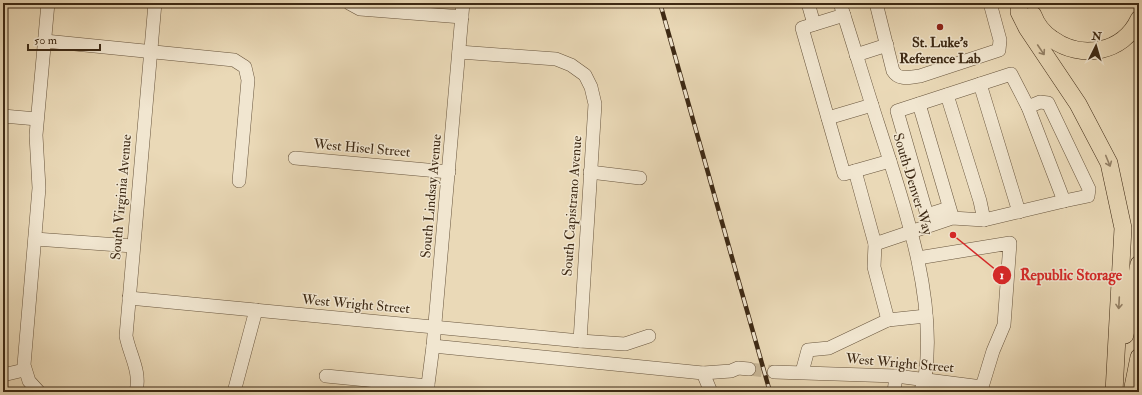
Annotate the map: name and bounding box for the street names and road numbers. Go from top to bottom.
street label: South Denver Way [888,131,937,238]
street label: South Virginia Avenue [107,133,135,261]
street label: South Lindsay Avenue [417,133,446,259]
street label: West Hisel Street [312,135,412,161]
street label: South Capistrano Avenue [559,135,586,277]
street label: West Wright Street [300,291,411,317]
street label: West Wright Street [844,350,955,376]

